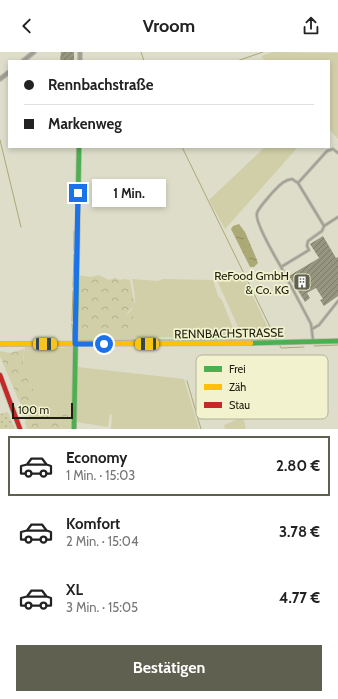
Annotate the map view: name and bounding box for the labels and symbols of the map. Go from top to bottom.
callout: 1 Min. [92,179,166,207]
route end [69,184,87,202]
place label: ReFood GmbH & Co. KG [214,268,289,297]
building icon: ReFood GmbH & Co. KG [292,272,312,292]
street label: RENNBACHSTRASSE [174,325,284,341]
route start [95,335,113,353]
car [33,338,57,350]
car [135,338,159,350]
legend [196,355,328,419]
text: Frei [229,362,246,376]
text: Zäh [229,380,246,394]
text: Stau [229,398,250,412]
scale bar [12,401,73,420]

